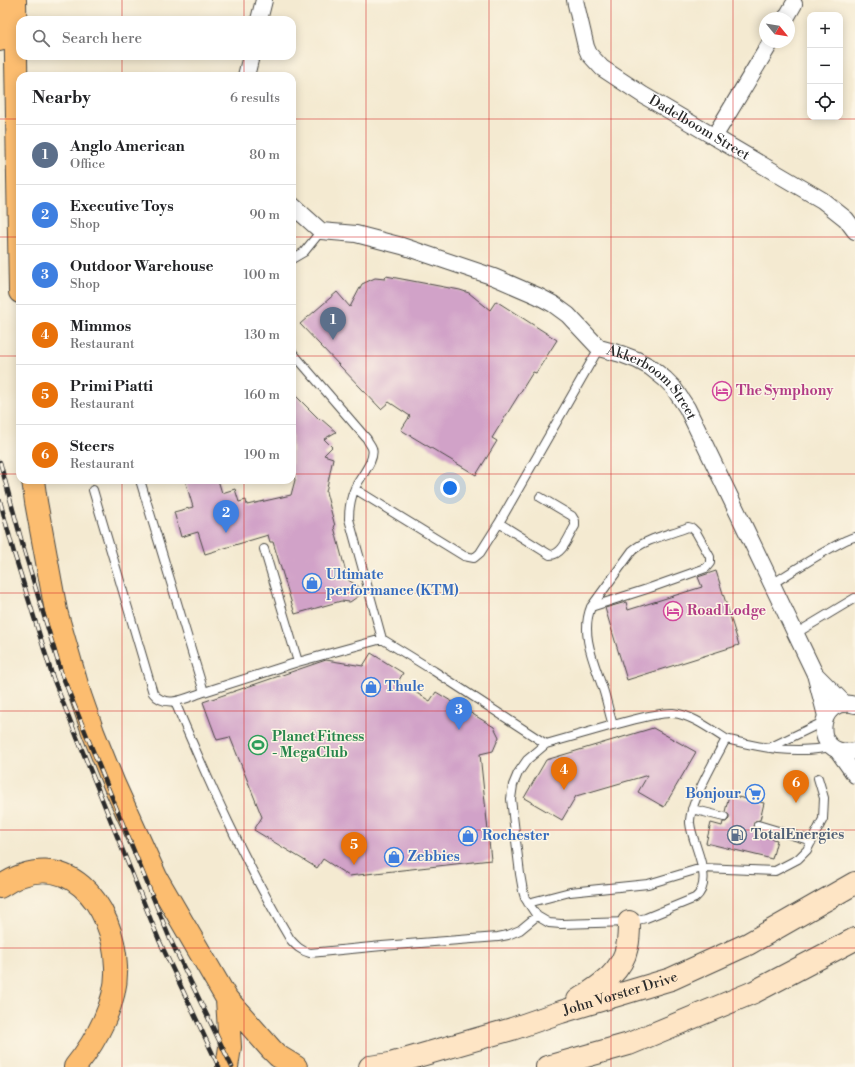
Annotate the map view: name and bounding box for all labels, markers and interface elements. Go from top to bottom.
north arrow [759,12,795,48]
map controls [807,12,843,120]
button: + [807,12,843,48]
search box [16,16,296,60]
icon: search [30,27,52,49]
text: Search here [62,29,142,48]
button: − [807,48,843,84]
button: locate [807,84,843,120]
text: Nearby [32,87,91,109]
text: 6 results [230,90,280,106]
street label: Dadelboom Street [645,91,753,165]
text: Anglo American [70,137,185,156]
text: 1 [42,147,48,163]
text: 80 m [249,147,280,163]
text: Office [70,156,105,172]
text: Executive Toys [70,197,174,216]
text: 2 [41,207,49,223]
text: 90 m [249,207,280,223]
text: Shop [70,216,100,232]
text: Outdoor Warehouse [70,257,214,276]
text: 3 [41,267,49,283]
text: 100 m [244,267,280,283]
text: Shop [70,276,100,292]
pin: 1 [320,307,346,340]
text: Mimmos [70,317,131,336]
text: 4 [41,327,49,343]
text: 130 m [245,327,280,343]
text: Restaurant [70,336,135,352]
street label: Akkerboom Street [604,341,700,423]
text: Primi Piatti [70,377,153,396]
hotel icon: The Symphony [711,380,733,402]
place label: The Symphony [736,382,834,400]
text: 5 [41,387,49,403]
text: 160 m [244,387,280,403]
text: Restaurant [70,396,135,412]
text: Steers [70,437,114,456]
text: 6 [41,447,49,463]
text: 190 m [244,447,280,463]
text: Restaurant [70,456,135,472]
your location [440,478,460,498]
pin: 2 [213,500,239,533]
place label: Ultimate performance (KTM) [326,566,459,600]
shop icon: Ultimate performance (KTM) [301,572,323,594]
hotel icon: Road Lodge [662,600,684,622]
place label: Road Lodge [687,602,767,620]
shop icon: Thule [360,676,382,698]
place label: Thule [385,678,425,696]
pin: 3 [446,697,472,730]
place label: Planet Fitness - MegaClub [272,728,364,762]
sports icon: Planet Fitness - MegaClub [247,734,269,756]
pin: 4 [551,757,577,790]
pin: 6 [783,770,809,803]
supermarket icon: Bonjour [744,783,766,805]
place label: Bonjour [685,785,741,803]
fuel station icon: TotalEnergies [726,824,748,846]
shop icon: Rochester [457,825,479,847]
place label: TotalEnergies [751,826,844,844]
place label: Rochester [482,827,550,845]
pin: 5 [341,832,367,865]
shop icon: Zebbies [383,846,405,868]
place label: Zebbies [408,848,460,866]
street label: John Vorster Drive [560,968,681,1020]

